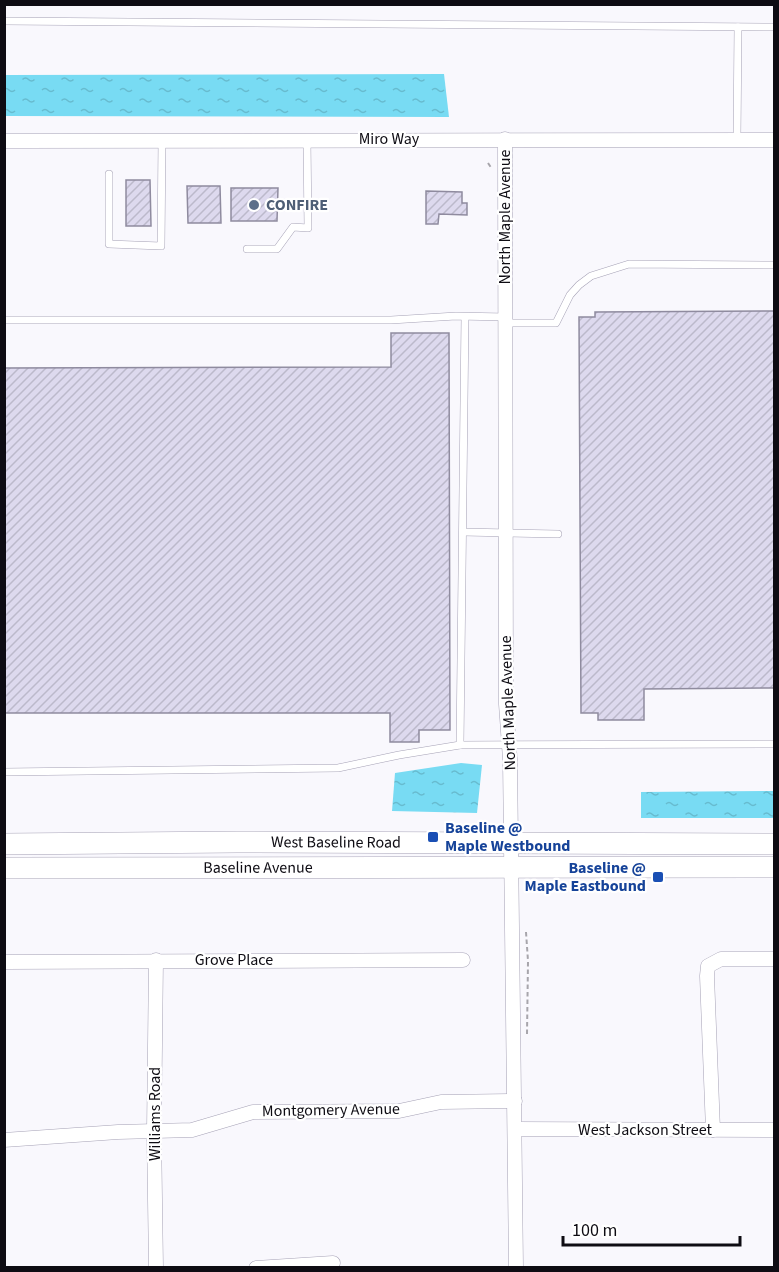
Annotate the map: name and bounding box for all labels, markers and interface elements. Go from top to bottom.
street label: Miro Way [359,128,420,150]
street label: North Maple Avenue [494,149,516,285]
place label: CONFIRE [266,194,328,216]
marker: CONFIRE [247,198,261,212]
street label: North Maple Avenue [495,635,521,771]
place label: Baseline @ Maple Westbound [445,817,571,857]
marker: Baseline @ Maple Westbound [426,830,440,844]
street label: West Baseline Road [271,831,401,854]
street label: Baseline Avenue [203,857,313,879]
place label: Baseline @ Maple Eastbound [525,857,646,897]
marker: Baseline @ Maple Eastbound [651,870,665,884]
street label: Grove Place [195,949,273,971]
street label: Williams Road [144,1067,166,1161]
street label: Montgomery Avenue [262,1098,400,1122]
street label: West Jackson Street [578,1119,713,1141]
scale bar [563,1209,740,1247]
text: 100 m [572,1218,617,1243]

